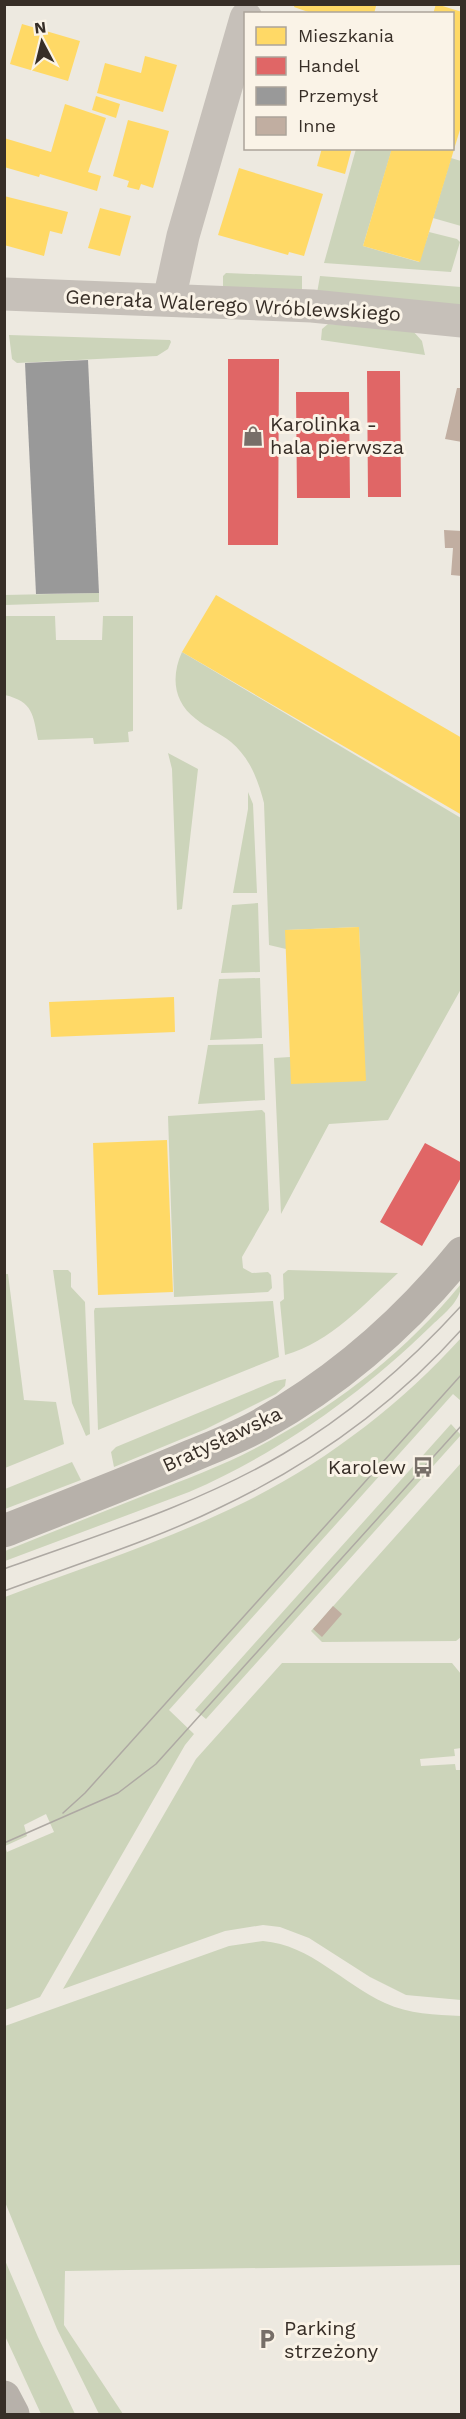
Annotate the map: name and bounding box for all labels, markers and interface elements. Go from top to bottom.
north arrow [12,12,72,72]
legend [244,12,454,150]
text: N [33,17,47,38]
text: Mieszkania [298,25,394,46]
text: Handel [298,55,360,76]
text: Przemysł [298,85,379,106]
text: Inne [298,115,336,136]
street label: Generała Walerego Wróblewskiego [65,284,401,326]
place label: Karolinka - hala pierwsza [270,412,404,459]
shop icon: Karolinka - hala pierwsza [241,424,265,448]
street label: Bratysławska [159,1401,285,1477]
place label: Karolew [328,1455,406,1479]
bus stop icon: Karolew [411,1455,435,1479]
place label: Parking strzeżony [284,2316,379,2363]
parking icon: Parking strzeżony [255,2327,279,2351]

